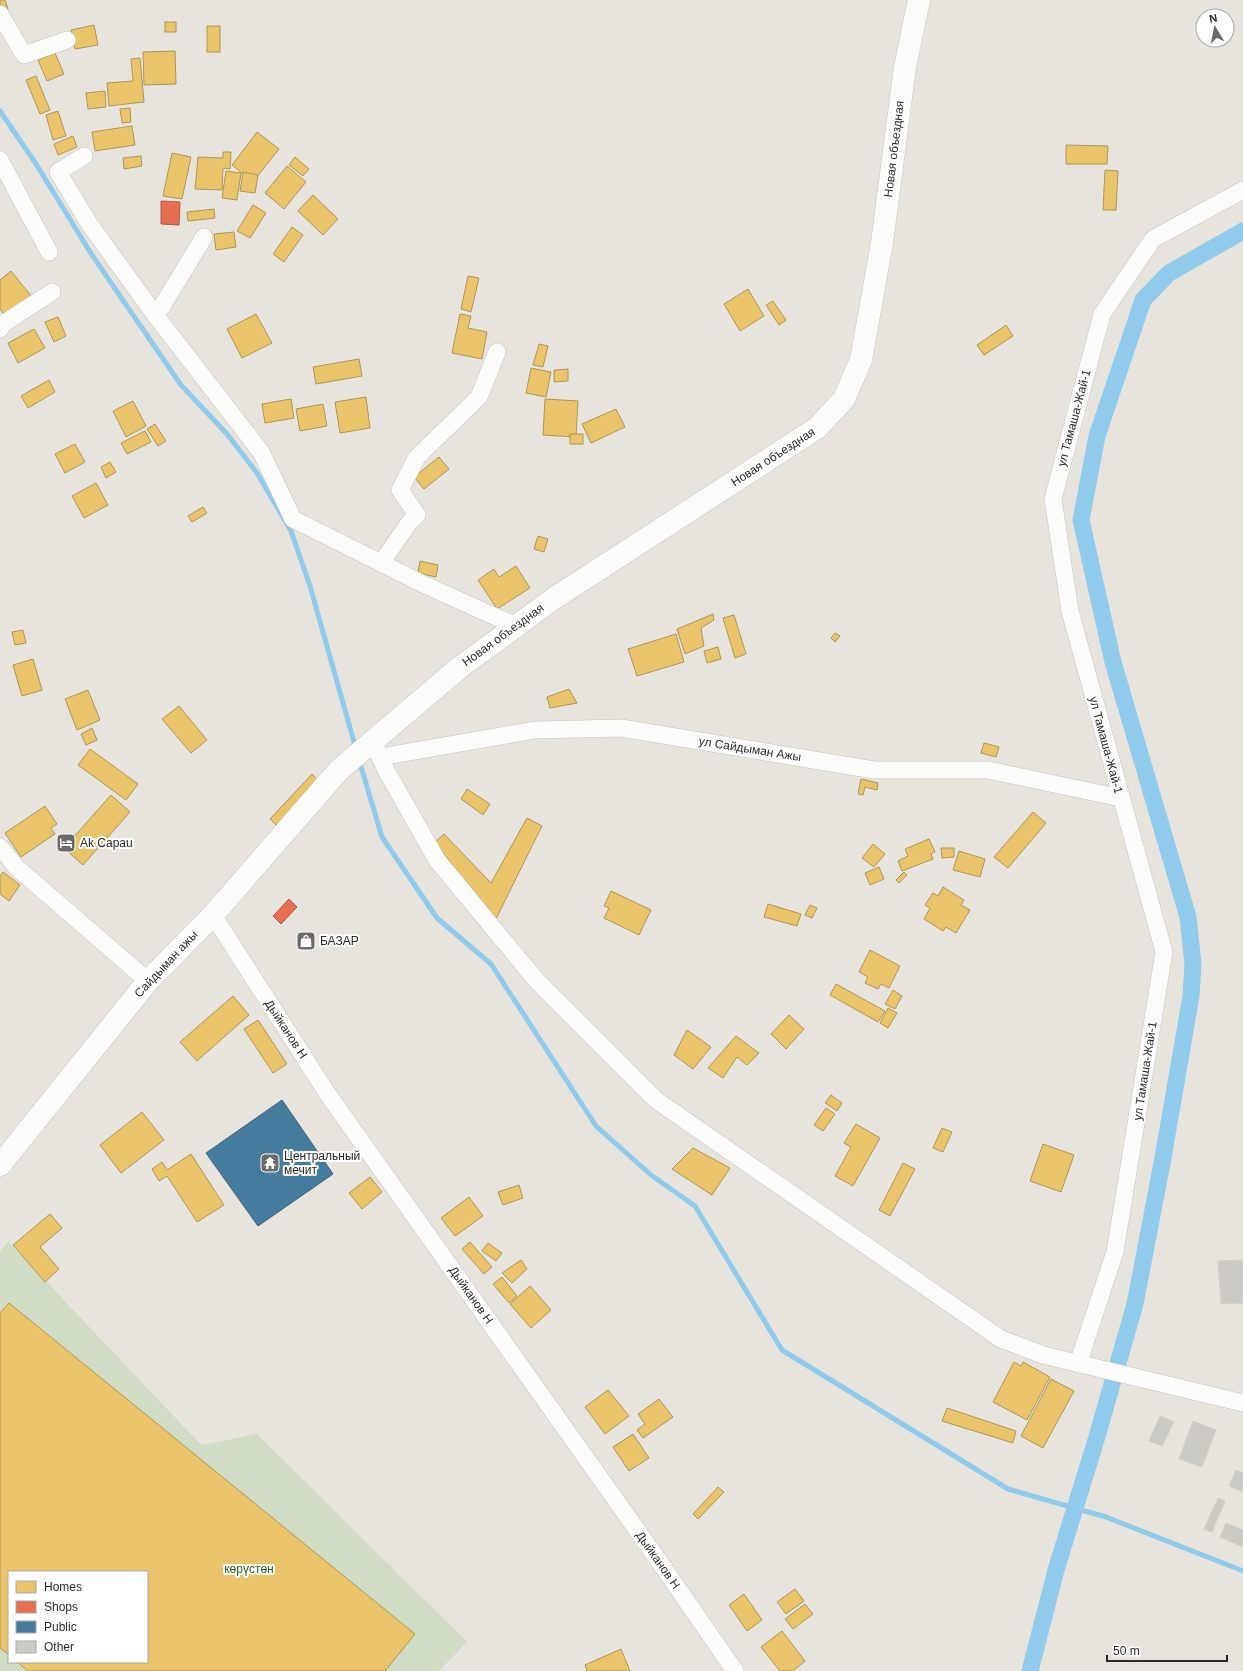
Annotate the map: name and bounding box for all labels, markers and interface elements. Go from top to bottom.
north arrow [1195,8,1235,48]
text: N [1208,12,1218,25]
street label: Новая объездная [881,100,907,198]
street label: ул Тамаша-Жай-1 [1054,368,1094,468]
street label: Новая объездная [728,425,818,489]
street label: Новая объездная [460,601,546,669]
street label: ул Тамаша-Жай-1 [1086,695,1126,795]
street label: ул Сайдыман Ажы [698,734,802,764]
hotel icon: Ak Capau [55,832,77,854]
place label: Ak Capau [80,836,133,850]
street label: Сайдыман ажы [132,928,200,1000]
shop icon: БАЗАР [295,930,317,952]
place label: БАЗАР [320,934,359,948]
street label: Дыйканов Н [262,997,310,1061]
street label: ул Тамаша-Жай-1 [1130,1020,1160,1121]
place label: Центральный мечит [284,1149,360,1177]
temple icon: Центральный мечит [259,1152,281,1174]
street label: Дыйканов Н [446,1263,496,1327]
street label: Дыйканов Н [633,1528,683,1592]
park label: көрүстөн [224,1562,274,1576]
legend [8,1571,148,1663]
text: Homes [44,1580,82,1594]
text: Shops [44,1600,78,1614]
text: Public [44,1620,77,1634]
scale bar [1107,1637,1227,1663]
text: Other [44,1640,74,1654]
text: 50 m [1113,1644,1140,1658]

